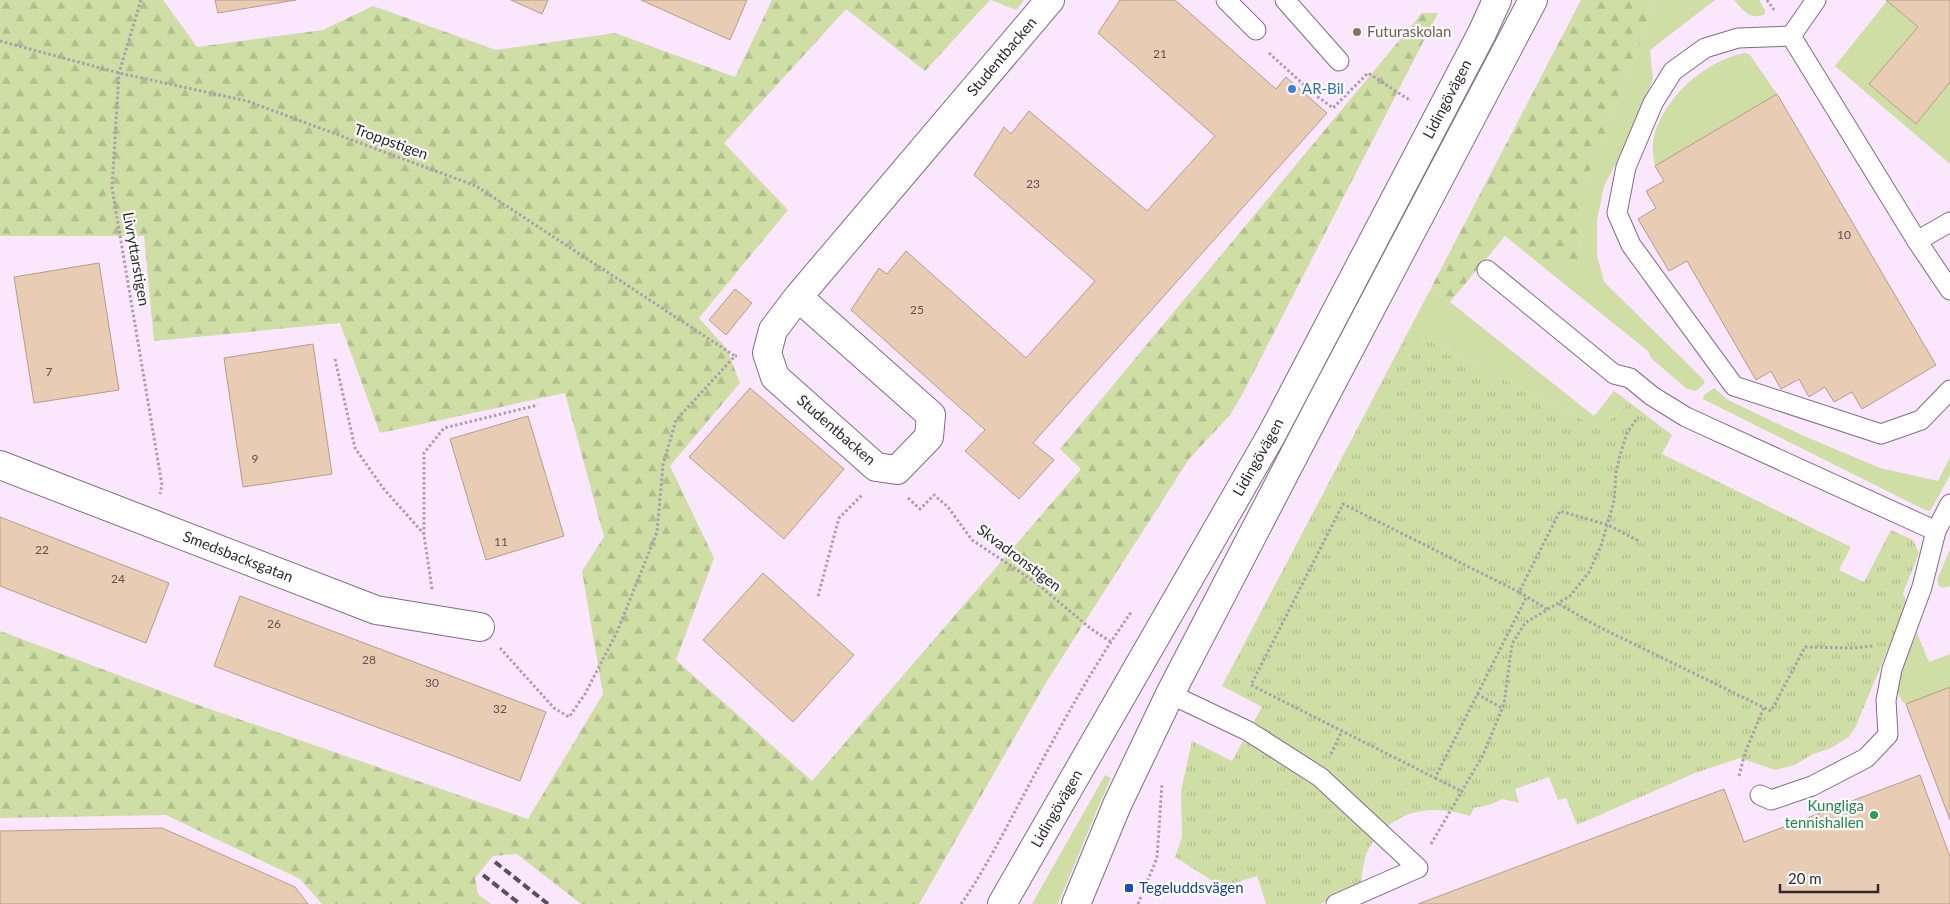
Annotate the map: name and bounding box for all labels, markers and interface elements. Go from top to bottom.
street label: Studentbacken [963,13,1040,99]
place label: Futuraskolan [1367,22,1451,40]
marker: Futuraskolan [1351,26,1363,38]
house number: 21 [1153,46,1167,61]
street label: Lidingövägen [1418,56,1475,141]
place label: AR-Bil [1302,79,1344,97]
marker: AR-Bil [1286,83,1298,95]
street label: Troppstigen [352,119,431,163]
house number: 23 [1026,176,1040,191]
street label: Livryttarstigen [120,210,154,307]
house number: 10 [1837,227,1851,242]
house number: 25 [910,302,924,317]
house number: 7 [46,364,53,379]
street label: Studentbacken [794,390,880,468]
street label: Lidingövägen [1228,415,1287,499]
house number: 9 [252,451,259,466]
street label: Skvadronstigen [974,520,1065,595]
street label: Smedsbacksgatan [181,526,296,585]
house number: 11 [494,534,508,549]
house number: 22 [35,542,49,557]
house number: 24 [111,571,125,586]
house number: 26 [267,616,281,631]
house number: 28 [362,652,376,667]
house number: 30 [425,675,439,690]
house number: 32 [493,701,507,716]
street label: Lidingövägen [1027,766,1085,850]
place label: Kungliga tennishallen [1785,796,1864,831]
marker: Kungliga tennishallen [1868,809,1880,821]
scale bar [1780,862,1878,894]
text: 20 m [1788,869,1822,887]
place label: Tegeluddsvägen [1139,878,1244,896]
marker: Tegeluddsvägen [1123,882,1135,894]

